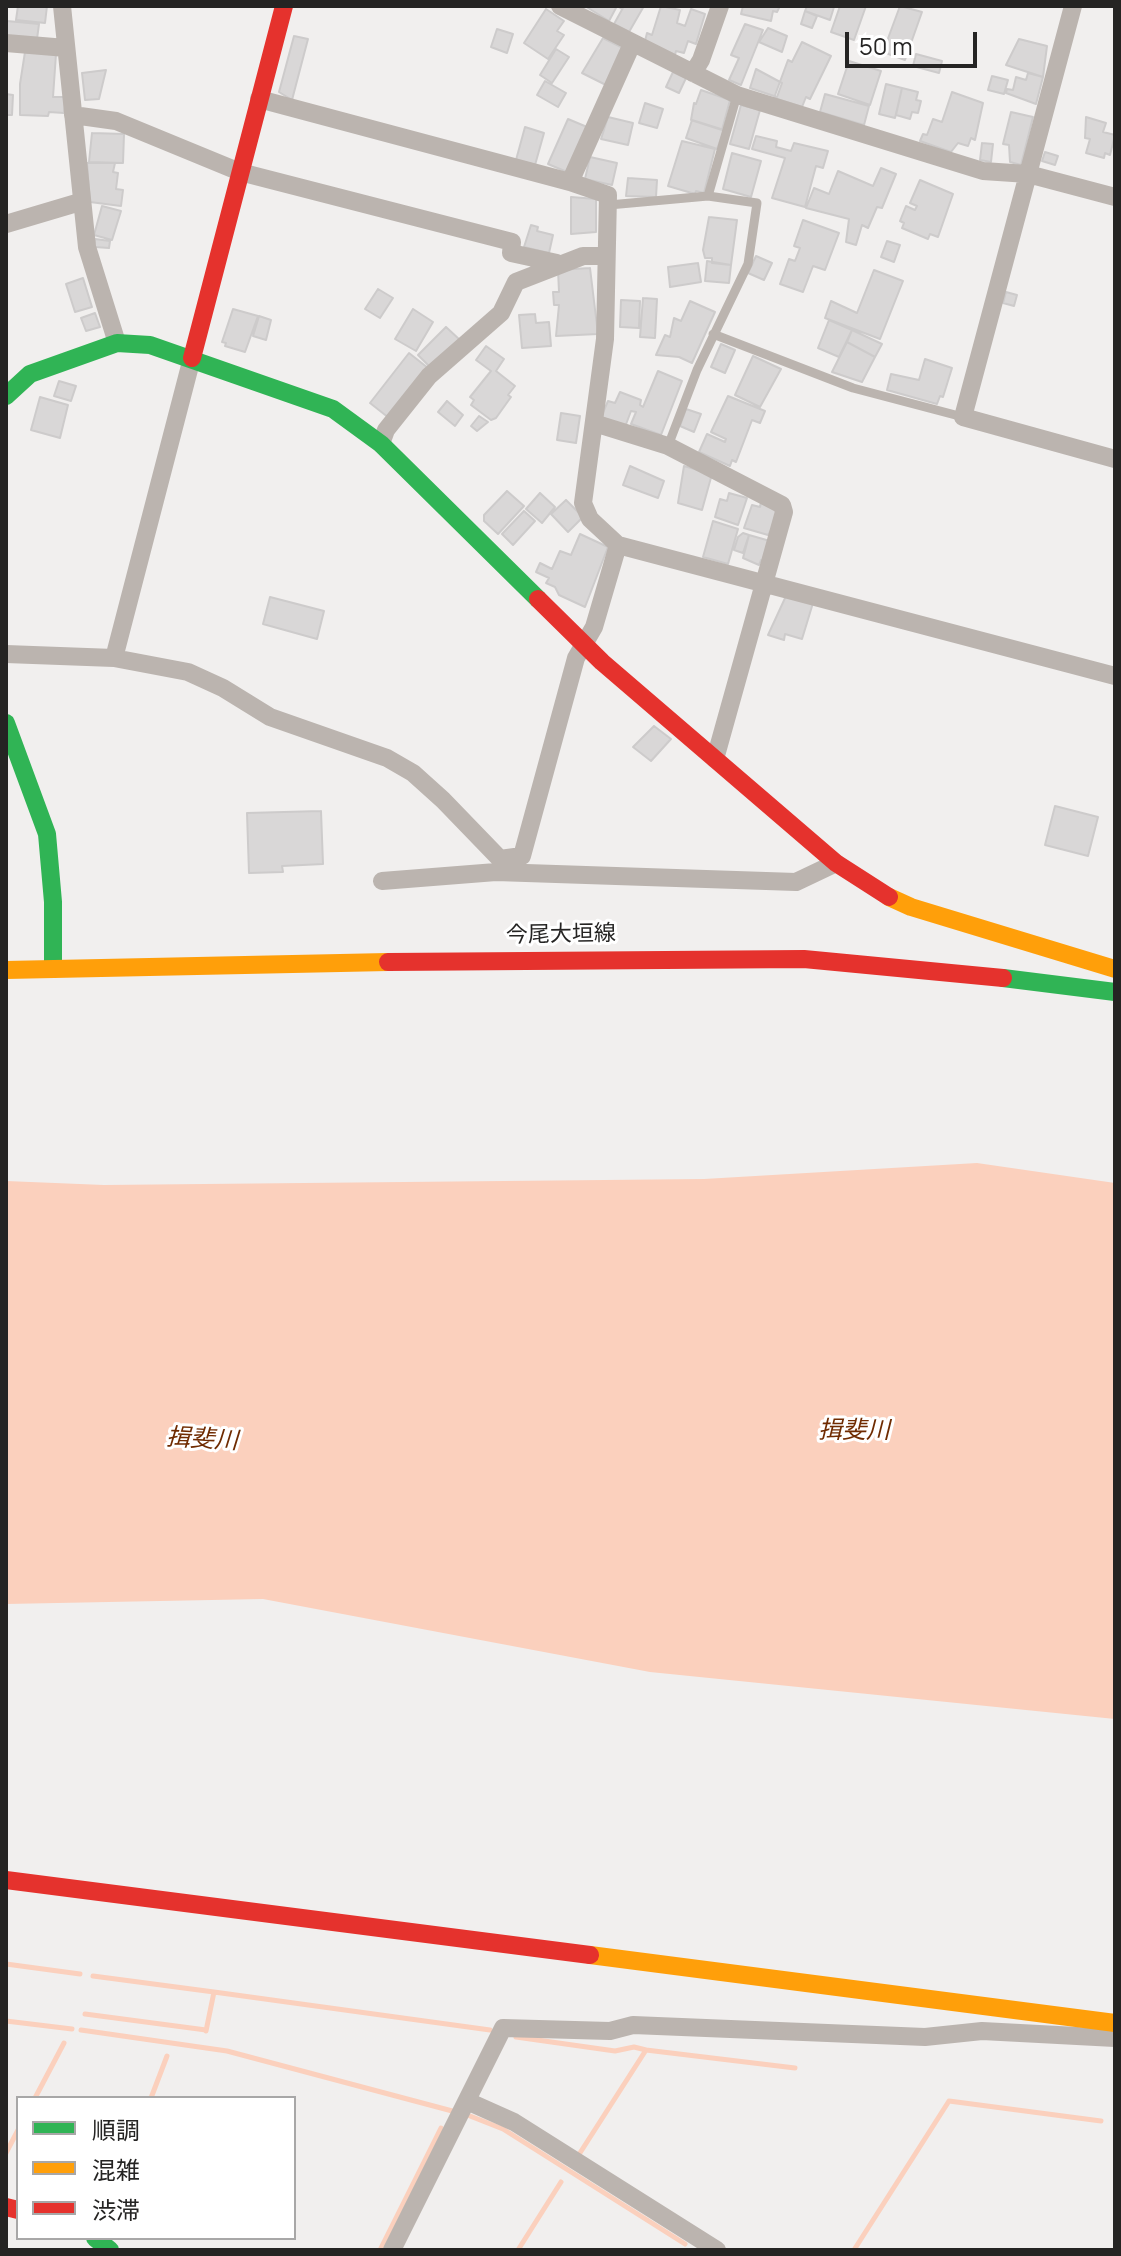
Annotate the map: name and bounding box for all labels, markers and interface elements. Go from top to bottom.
scale bar [849,16,981,66]
text: 50 m [859,29,913,62]
street label: 今尾大垣線 [506,921,616,949]
water label: 揖斐川 [818,1417,890,1445]
water label: 揖斐川 [165,1424,239,1456]
legend [16,2096,296,2240]
text: 順調 [92,2113,140,2146]
text: 混雑 [92,2153,140,2186]
text: 渋滞 [92,2193,140,2226]

